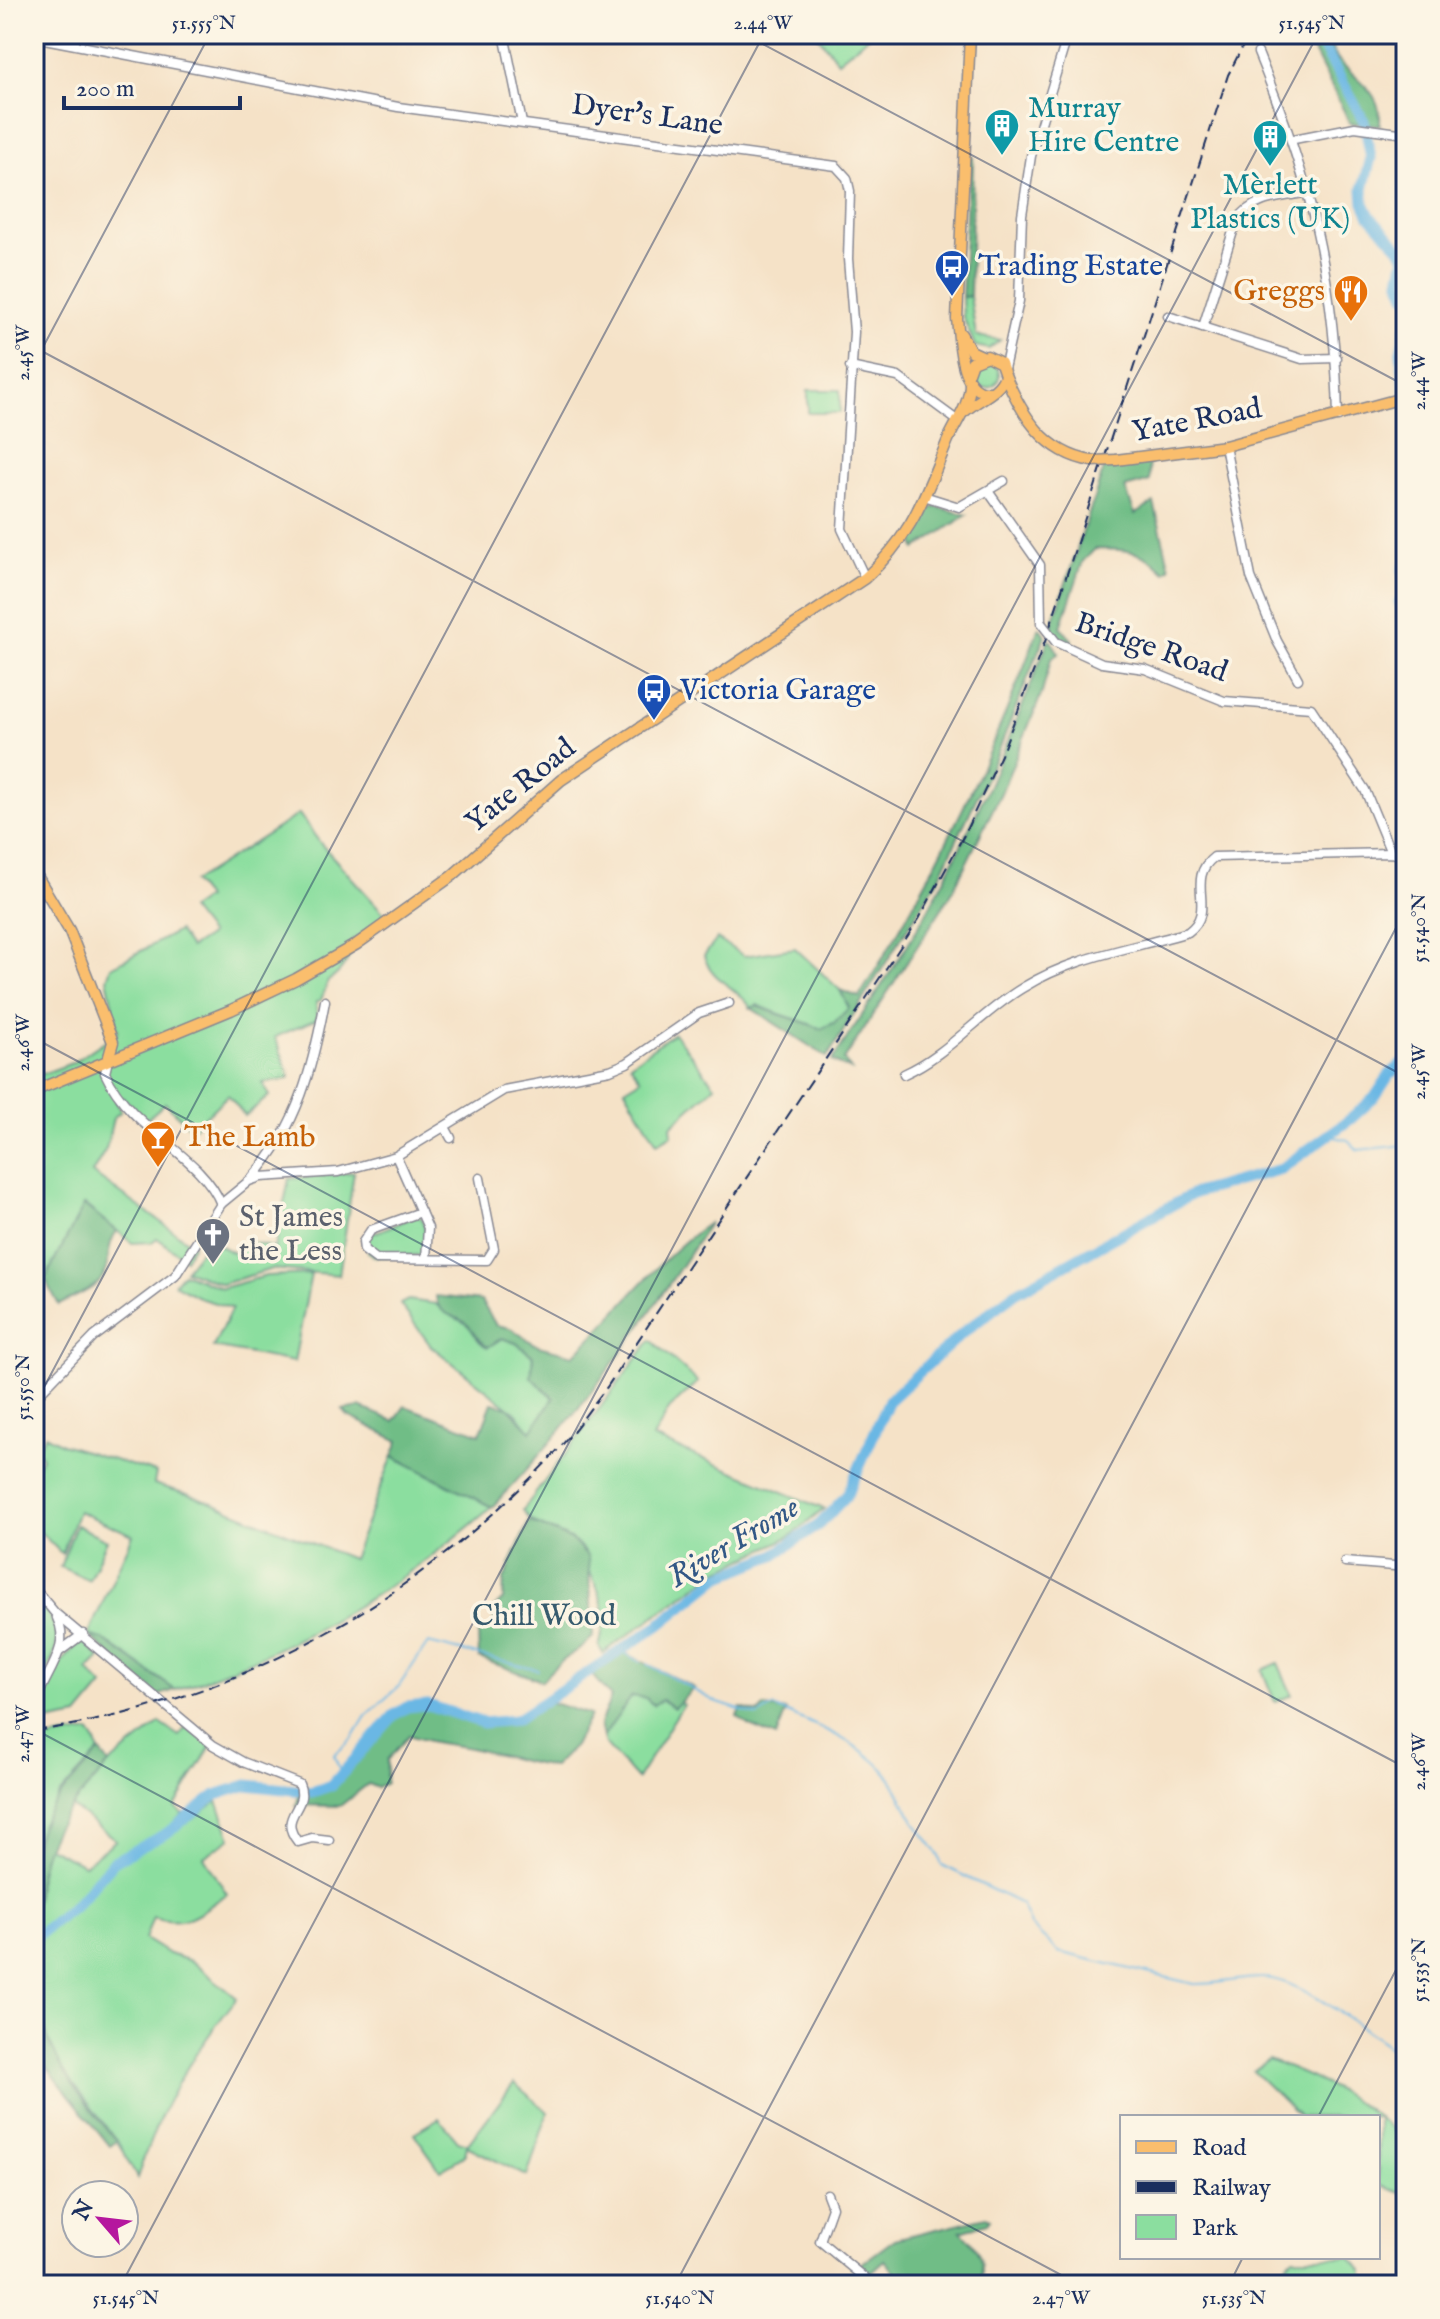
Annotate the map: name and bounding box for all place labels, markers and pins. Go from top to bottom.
place label: Murray Hire Centre [1028,90,1179,162]
building icon: Murray Hire Centre [983,107,1021,157]
building icon: Mèrlett Plastics (UK) [1251,118,1289,168]
place label: Mèrlett Plastics (UK) [1190,167,1350,239]
bus stop icon: Trading Estate [933,248,971,298]
place label: Trading Estate [978,248,1163,286]
place label: Greggs [1233,273,1325,311]
restaurant icon: Greggs [1332,273,1370,323]
bus stop icon: Victoria Garage [635,672,673,722]
place label: Victoria Garage [679,672,876,710]
bar icon: The Lamb [139,1119,177,1169]
place label: The Lamb [184,1119,316,1157]
place label: St James the Less [239,1199,343,1271]
church icon: St James the Less [194,1216,232,1266]

